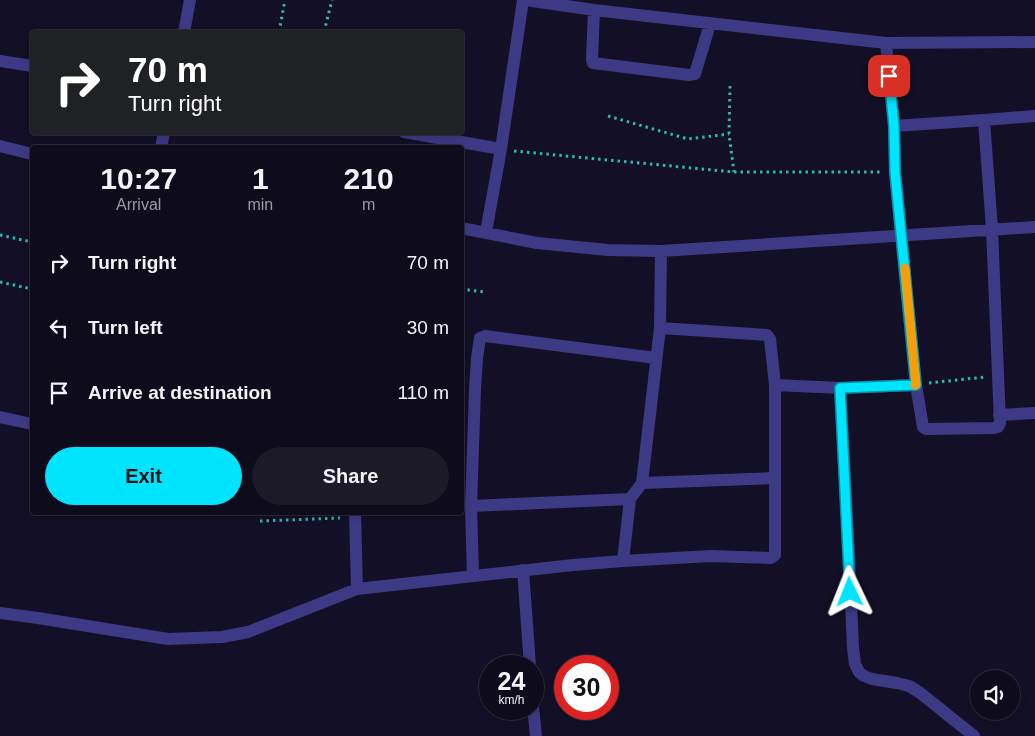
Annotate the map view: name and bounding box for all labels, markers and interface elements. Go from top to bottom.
icon: right [45,50,110,115]
text: 70 m [128,50,208,89]
pin [868,55,910,97]
icon: arrive [875,62,903,90]
text: Turn right [128,91,221,116]
text: 10:27 [100,162,177,195]
text: 1 [252,162,269,195]
text: 210 [344,162,394,195]
text: Arrival [116,196,161,213]
text: min [247,196,273,213]
text: m [362,196,375,213]
icon: right [45,249,73,277]
text: Turn right [88,252,176,273]
text: 70 m [407,252,449,273]
icon: left [45,314,73,342]
text: Turn left [88,317,163,338]
text: 30 m [407,317,449,338]
icon: arrive [45,379,73,407]
text: Arrive at destination [88,382,272,403]
text: 110 m [398,382,449,403]
button: Exit [45,447,242,505]
button: Share [252,447,449,505]
position arrow [823,565,875,617]
speed limit sign: 30 [554,655,619,720]
text: 24 [498,667,525,695]
map controls [970,670,1020,720]
button: sound [970,670,1020,720]
text: km/h [498,693,525,707]

